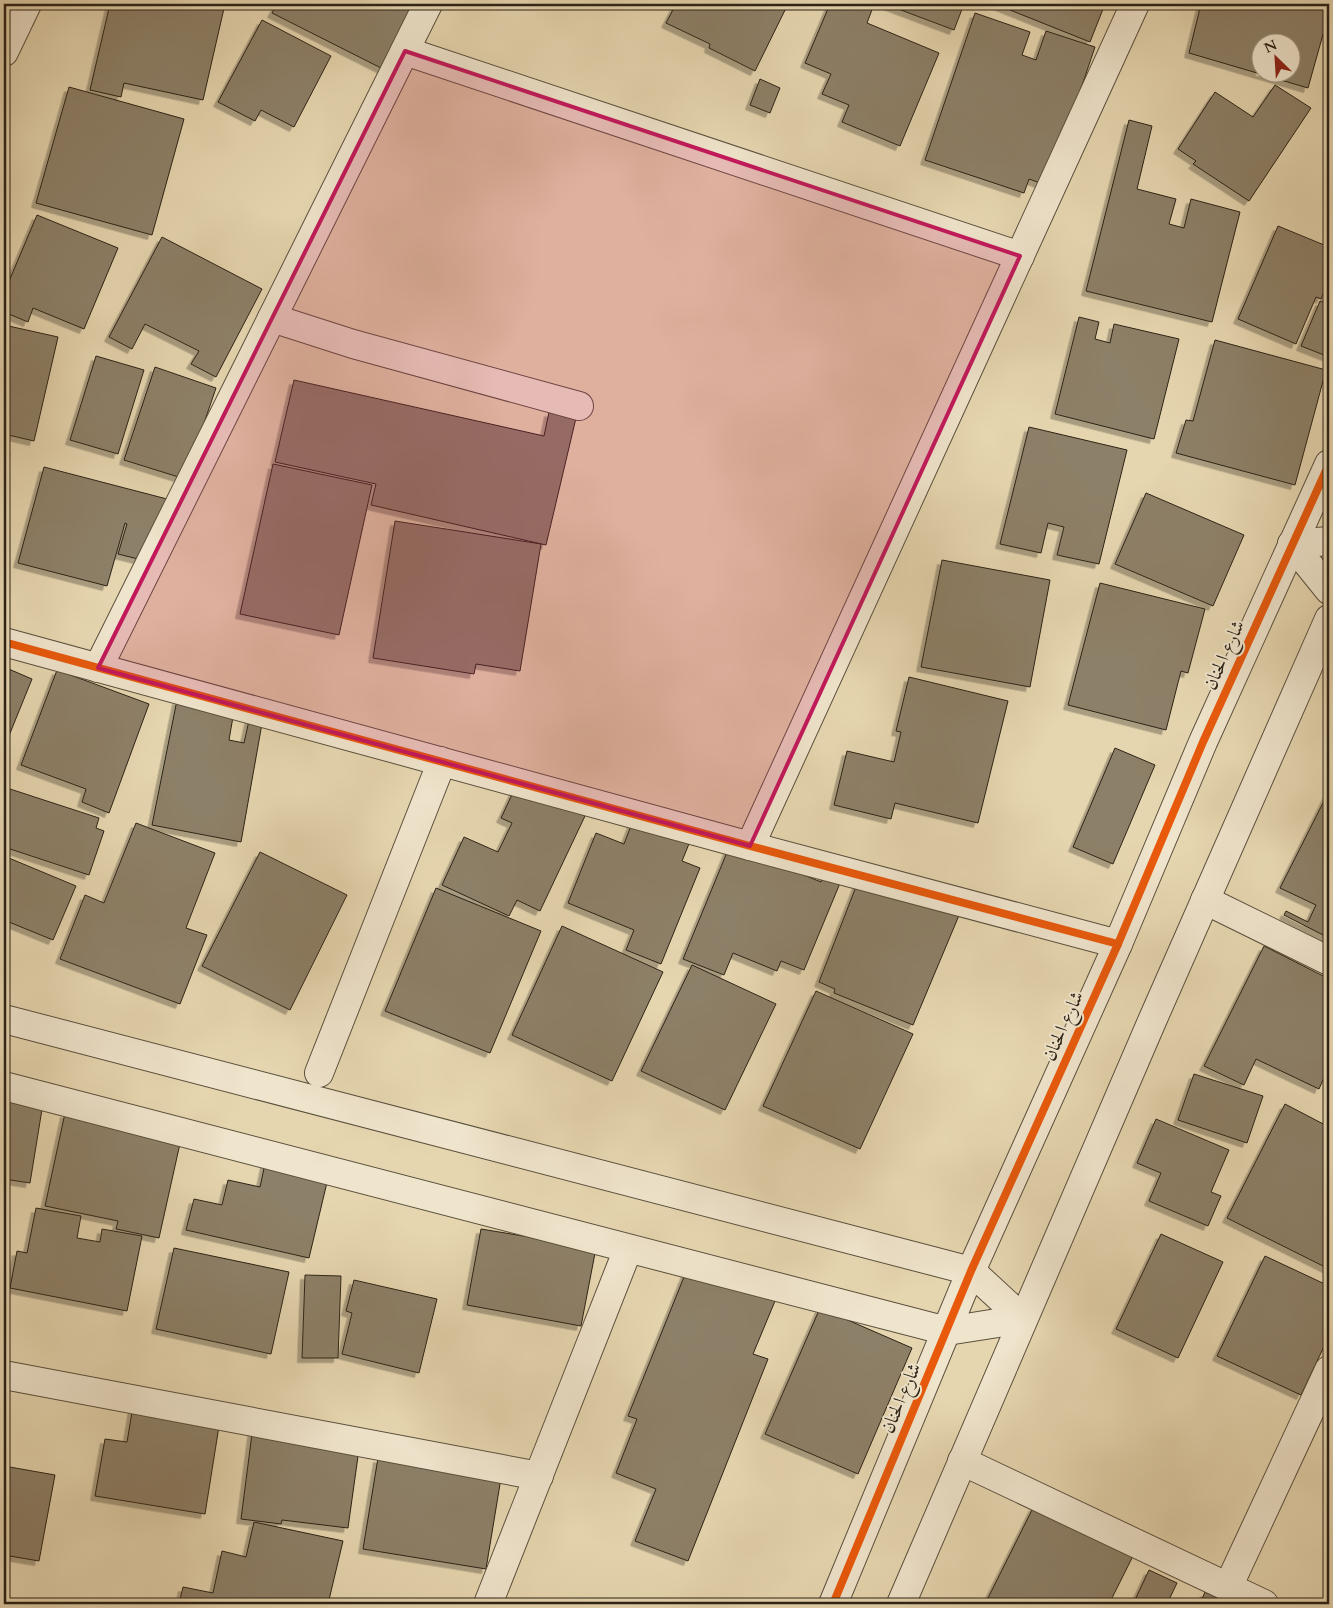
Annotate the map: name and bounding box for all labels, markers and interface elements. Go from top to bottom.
north arrow [1250,32,1300,82]
text: N [1261,35,1280,58]
street label: شارع الحنان [1197,616,1253,695]
street label: شارع الحنان [1036,987,1092,1066]
street label: شارع الحنان [875,1359,929,1438]

